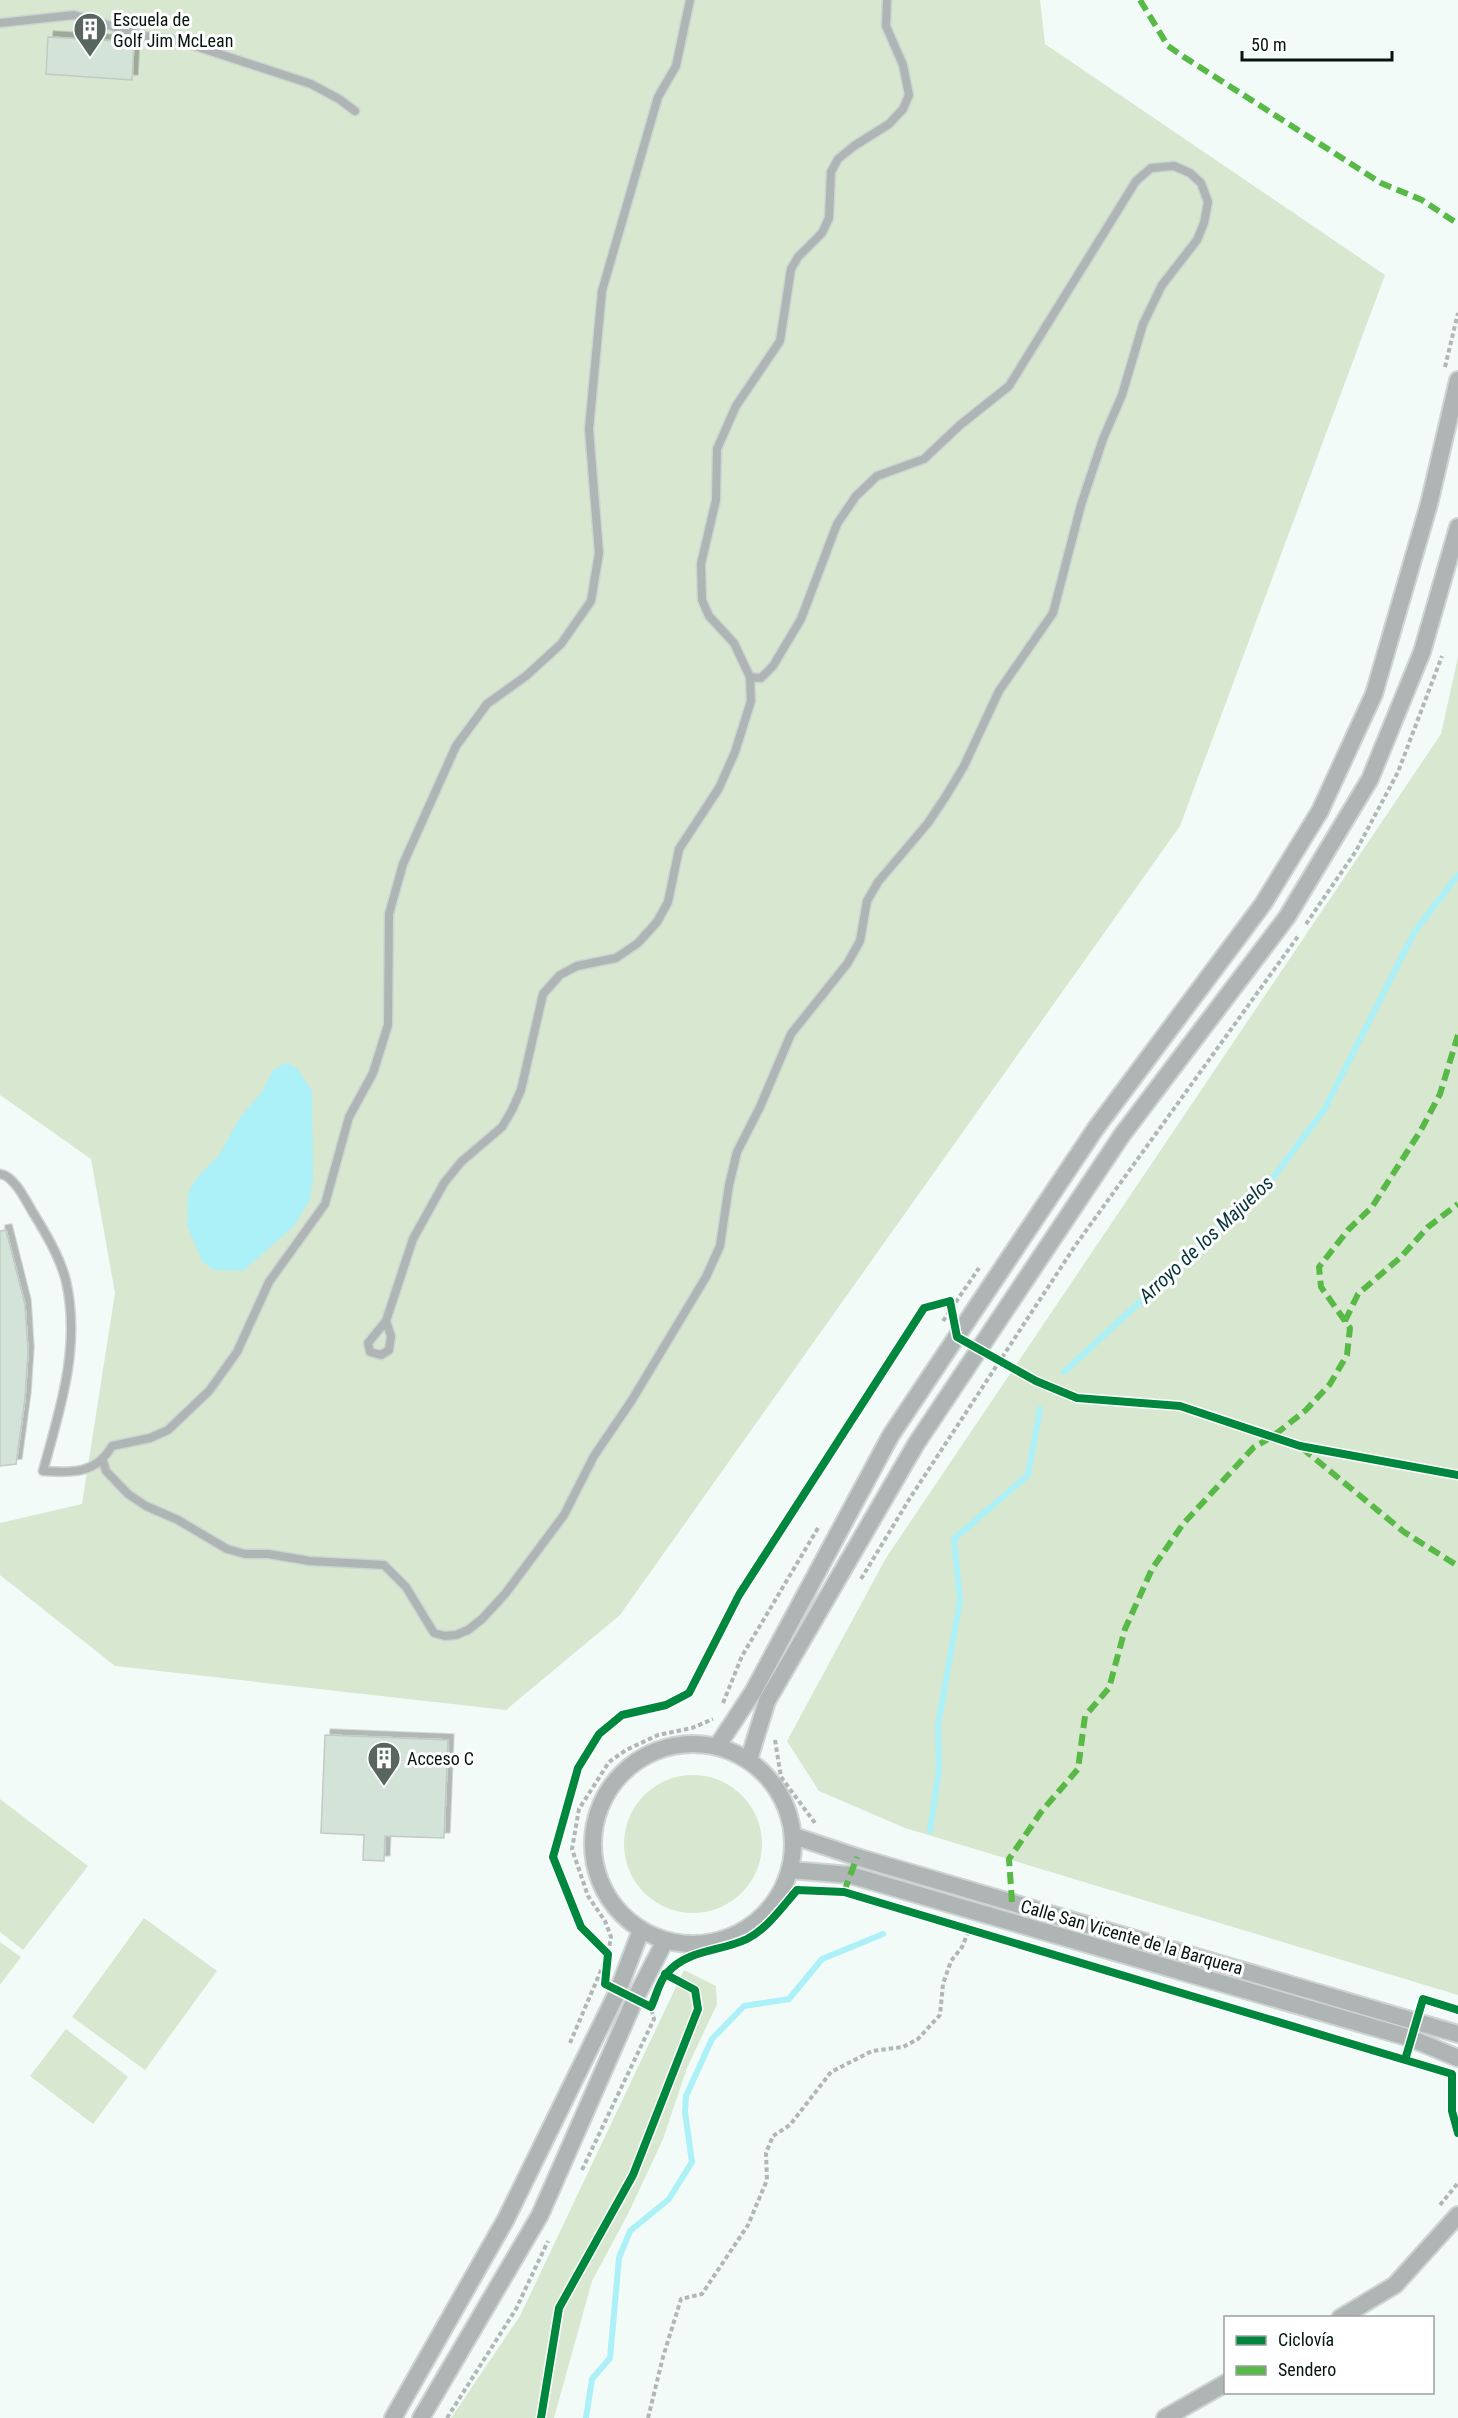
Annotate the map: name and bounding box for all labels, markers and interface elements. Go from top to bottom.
place label: Escuela de Golf Jim McLean [113,9,233,51]
building icon: Escuela de Golf Jim McLean [72,11,108,58]
scale bar [1242,24,1392,62]
text: 50 m [1251,34,1286,55]
water label: Arroyo de los Majuelos [1133,1170,1278,1308]
building icon: Acceso C [366,1740,402,1787]
place label: Acceso C [407,1748,474,1769]
street label: Calle San Vicente de la Barquera [1019,1895,1245,1979]
legend [1224,2316,1434,2394]
text: Ciclovía [1278,2329,1334,2350]
text: Sendero [1278,2359,1336,2380]

